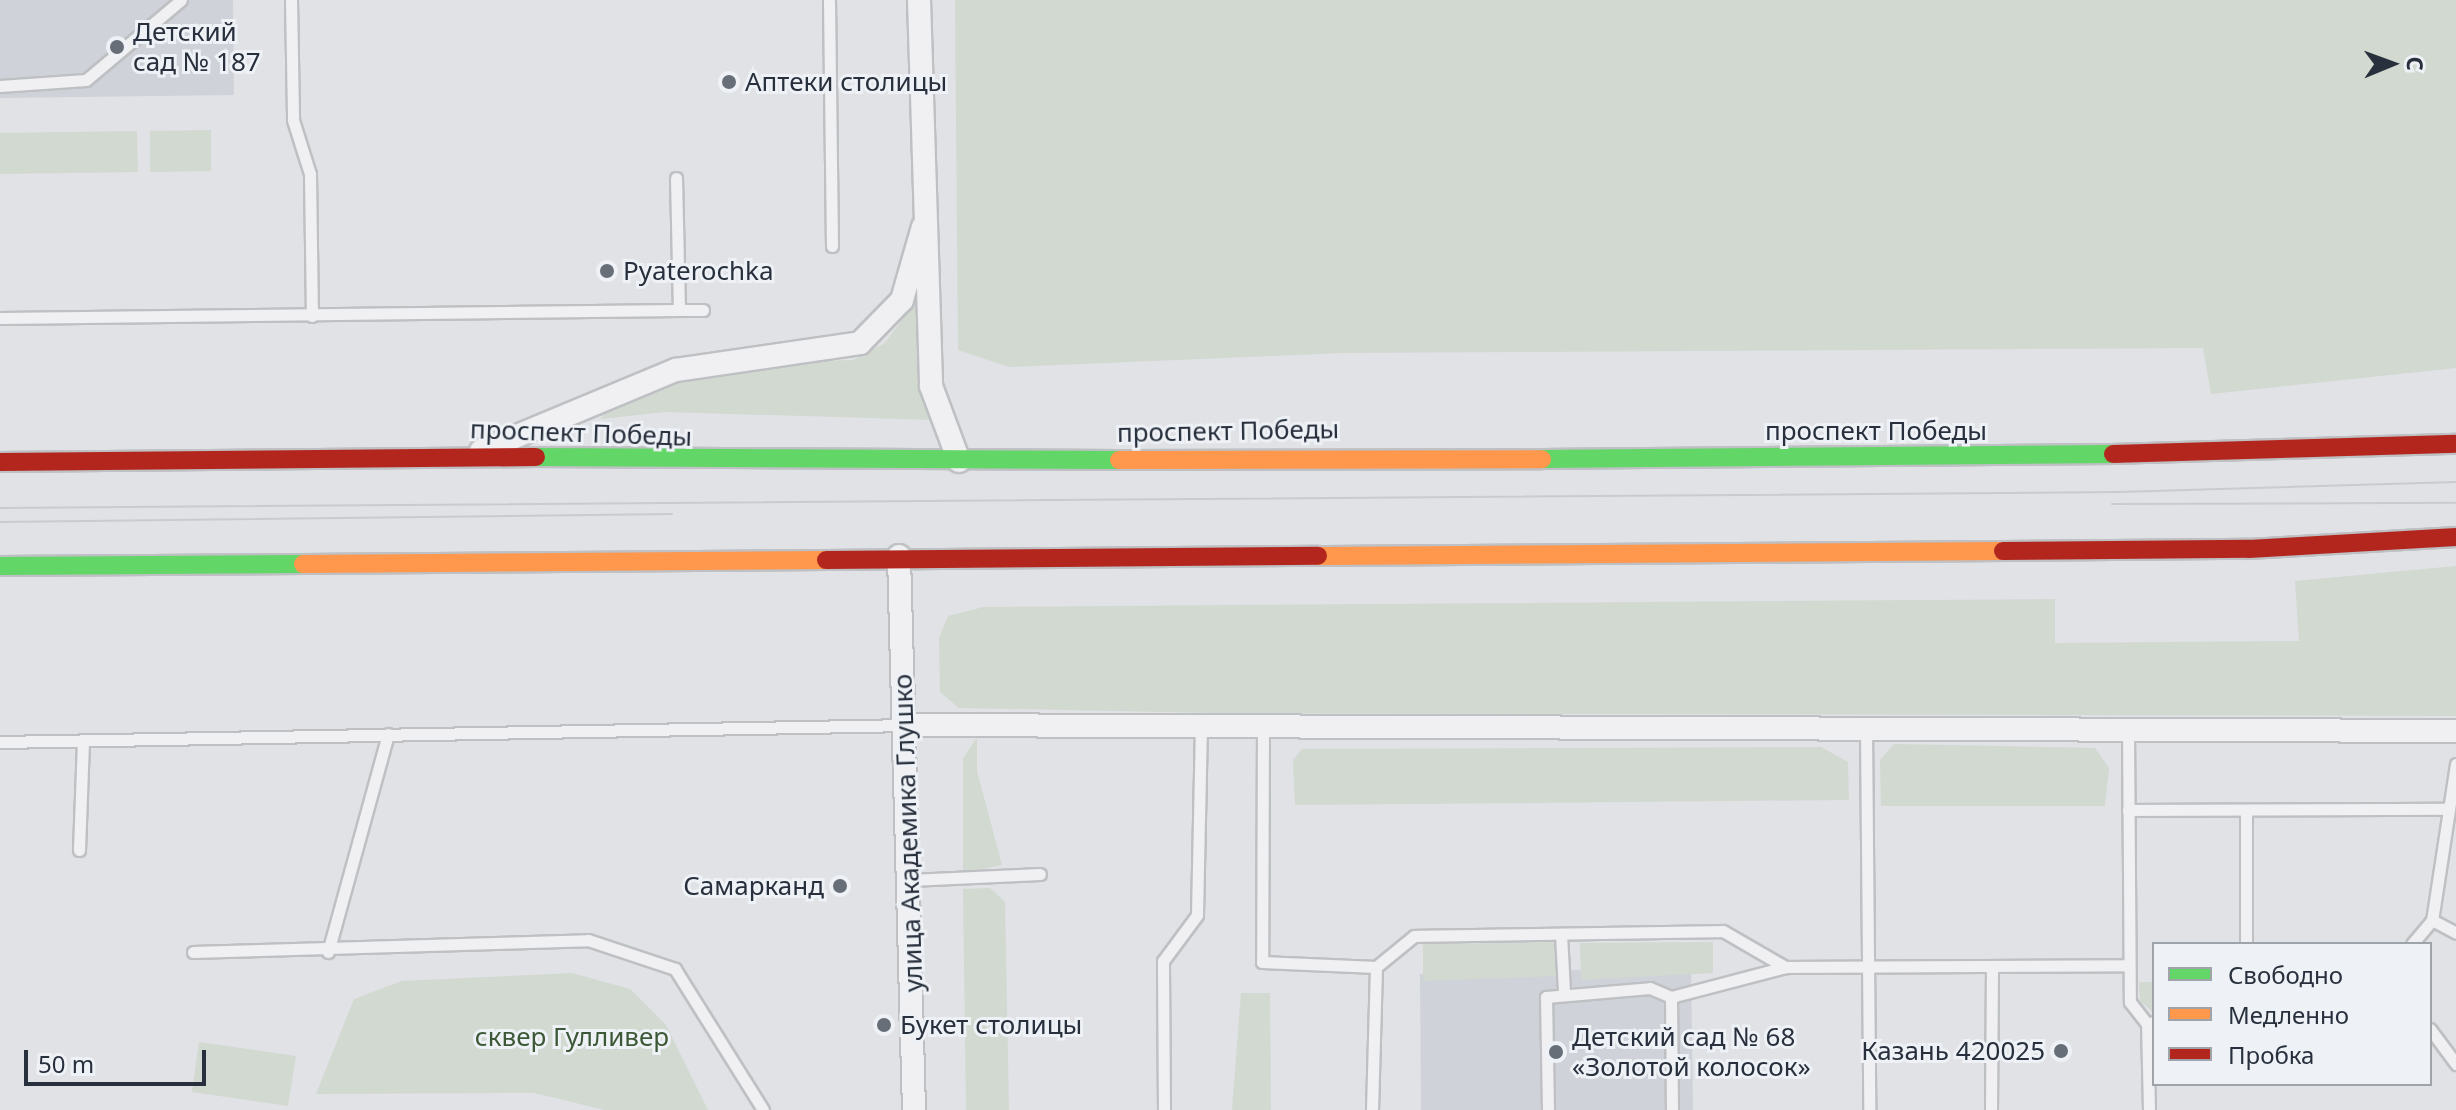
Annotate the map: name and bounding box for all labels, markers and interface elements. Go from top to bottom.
place label: Детский сад № 187 [133,16,261,78]
north arrow [2352,24,2432,104]
marker: Детский сад № 187 [108,38,126,56]
text: С [2401,56,2431,71]
place label: Аптеки столицы [745,66,947,98]
marker: Аптеки столицы [720,73,738,91]
place label: Pyaterochka [623,255,774,287]
marker: Pyaterochka [598,262,616,280]
street label: проспект Победы [1117,413,1339,449]
street label: проспект Победы [469,414,693,452]
street label: проспект Победы [1765,415,1987,447]
street label: улица Академика Глушко [887,673,929,993]
place label: Самарканд [683,870,824,902]
marker: Самарканд [831,877,849,895]
legend [2152,942,2432,1086]
text: Свободно [2228,958,2343,991]
text: Медленно [2228,998,2349,1031]
place label: Букет столицы [900,1009,1082,1041]
marker: Букет столицы [875,1016,893,1034]
park label: сквер Гулливер [475,1021,669,1053]
place label: Детский сад № 68 «Золотой колосок» [1572,1021,1811,1082]
scale bar [28,1034,210,1084]
place label: Казань 420025 [1861,1035,2045,1067]
text: Пробка [2228,1038,2314,1071]
marker: Казань 420025 [2052,1042,2070,1060]
marker: Детский сад № 68 «Золотой колосок» [1547,1043,1565,1061]
text: 50 m [38,1047,94,1080]

